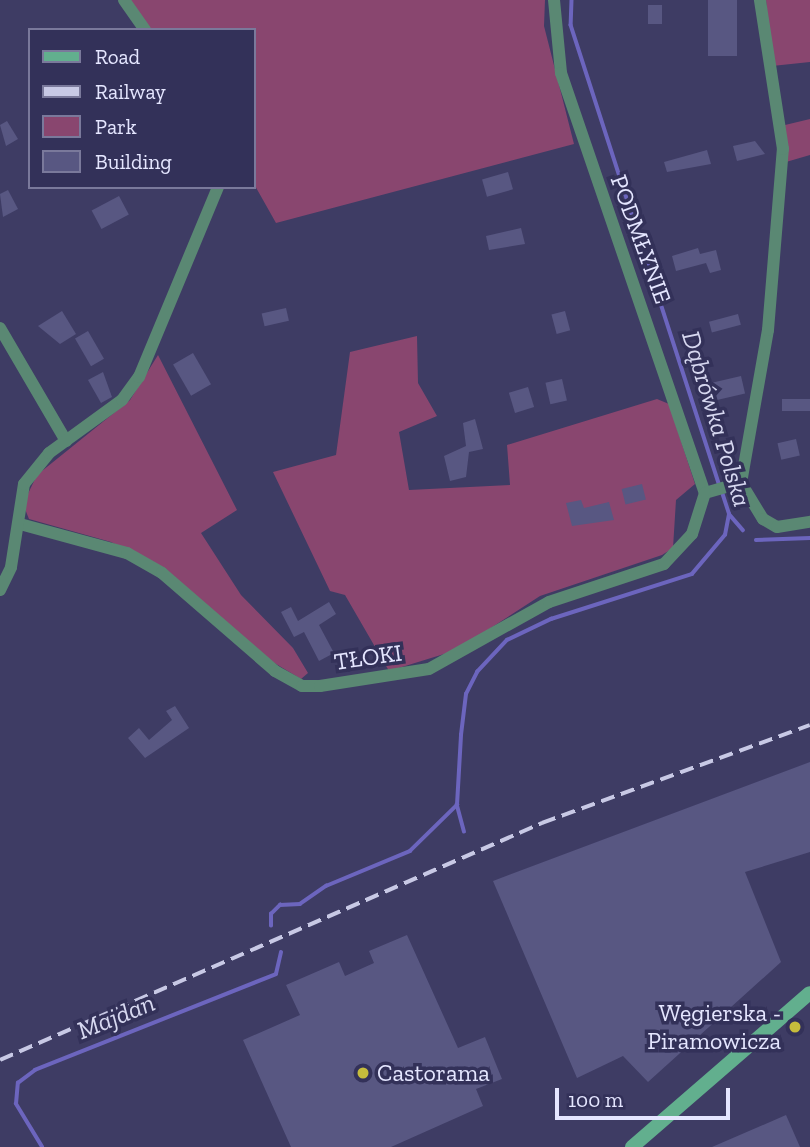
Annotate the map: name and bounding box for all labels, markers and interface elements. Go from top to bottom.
legend [28,28,256,189]
text: Road [95,44,140,69]
text: Railway [95,79,166,104]
text: Park [95,114,137,139]
text: Building [95,149,172,174]
street label: PODMŁYNIE [604,171,678,307]
water label: Dąbrówka Polska [674,327,758,511]
street label: TŁOKI [332,638,404,676]
water label: Majdan [73,987,159,1047]
place label: Węgierska - Piramowicza [647,999,781,1055]
marker: Węgierska - Piramowicza [787,1019,803,1035]
place label: Castorama [377,1059,490,1087]
marker: Castorama [355,1065,371,1081]
scale bar [558,1074,733,1118]
text: 100 m [568,1087,623,1112]

